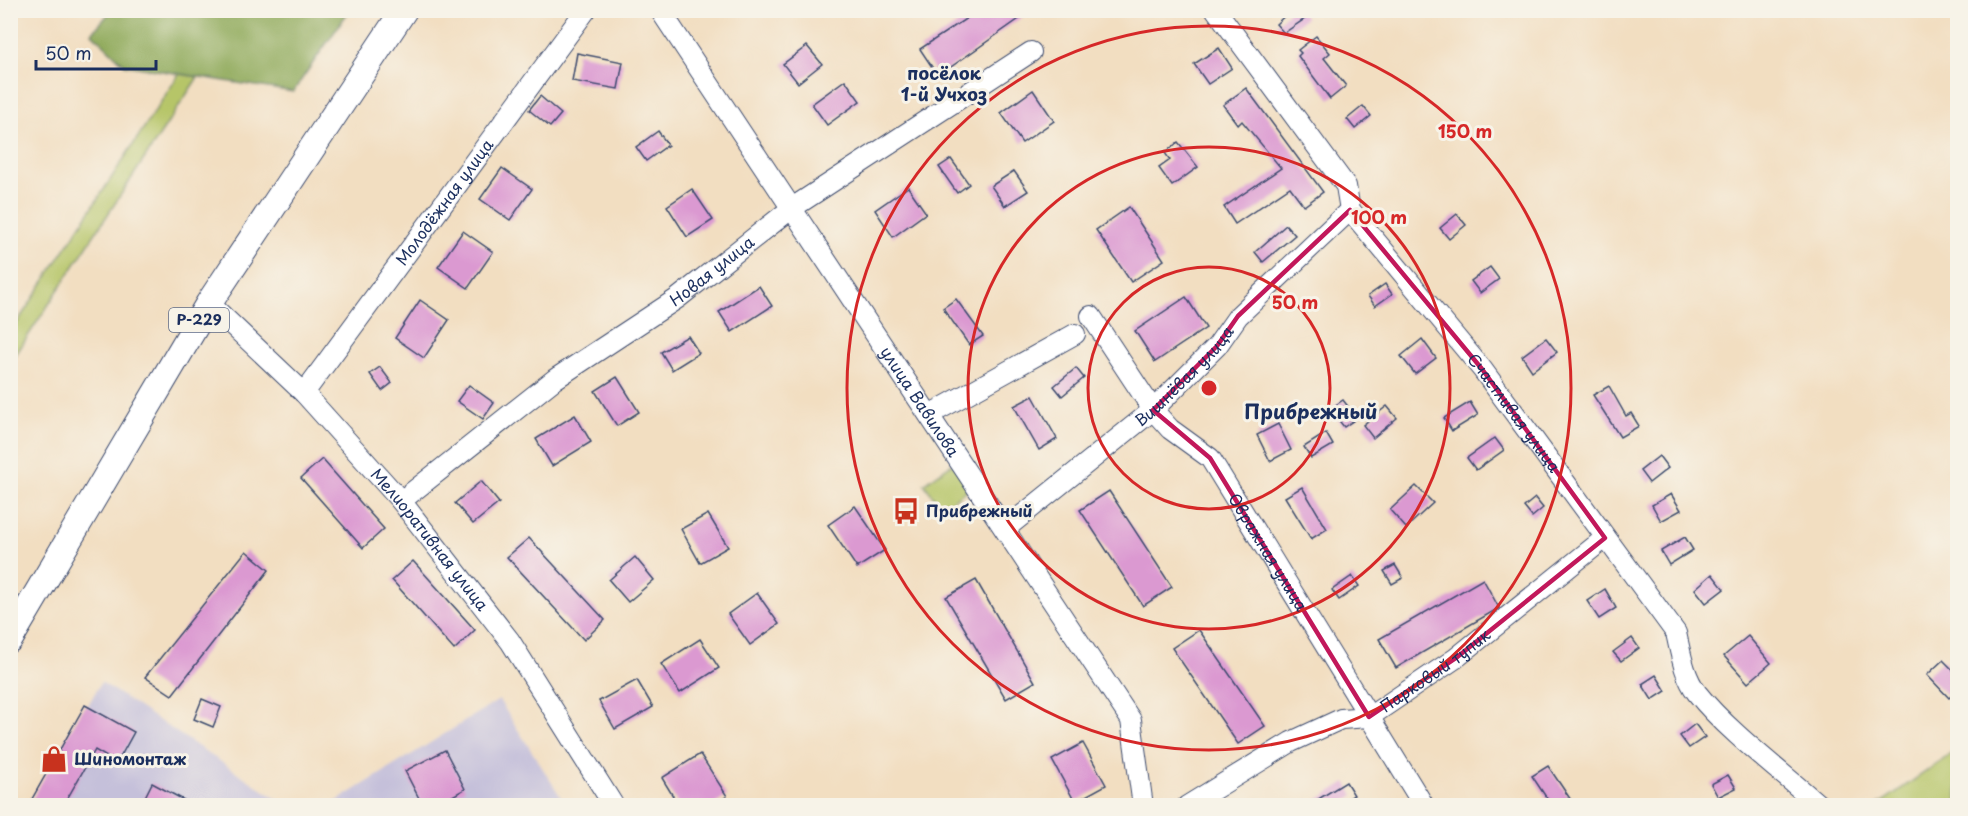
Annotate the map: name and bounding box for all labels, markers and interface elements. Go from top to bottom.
scale bar [36,33,156,71]
text: 50 m [45,39,92,66]
district label: посёлок 1-й Учхоз [901,59,987,107]
text: 150 m [1438,117,1492,144]
street label: Молодёжная улица [389,133,498,270]
text: 100 m [1351,203,1407,230]
street label: Новая улица [664,229,759,311]
text: 50 m [1272,288,1318,315]
road number: Р-229 [169,308,229,332]
street label: Вишнёвая улица [1129,320,1239,431]
street label: улица Вавилова [875,341,966,461]
street label: Счастливая улица [1462,347,1567,477]
centre of rings [1199,378,1219,398]
district label: Прибрежный [1244,396,1378,426]
street label: Мелиоративная улица [366,462,495,615]
street label: Овражная улица [1223,488,1314,615]
bus stop icon: Прибрежный [891,496,921,526]
place label: Прибрежный [926,498,1033,522]
street label: Парковый тупик [1375,622,1495,717]
shop icon: Шиномонтаж [39,744,69,774]
place label: Шиномонтаж [74,746,187,770]

